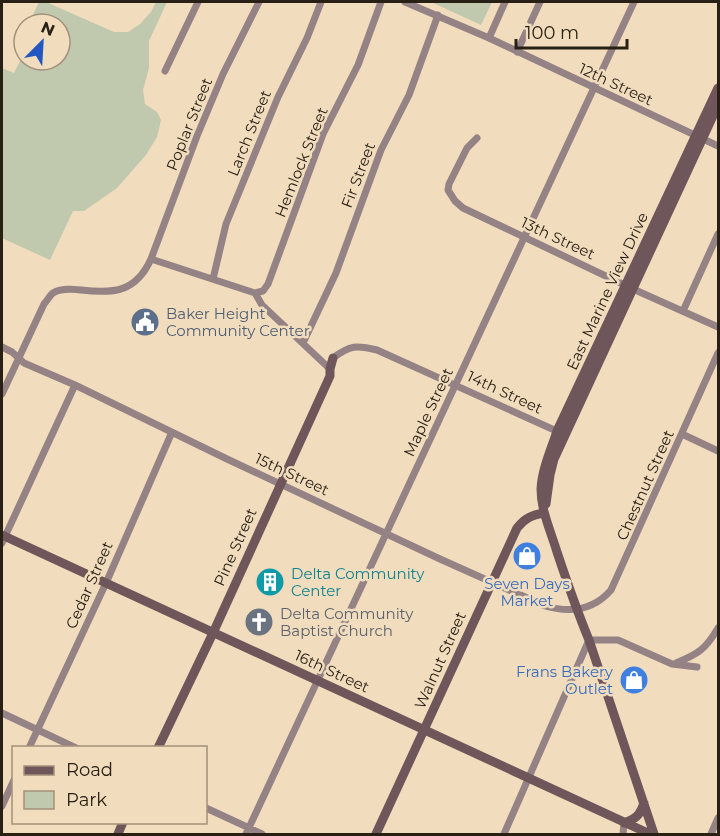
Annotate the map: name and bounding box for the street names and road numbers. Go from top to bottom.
street label: 12th Street [576,59,656,109]
street label: Poplar Street [162,75,216,173]
street label: Larch Street [223,87,275,179]
street label: Hemlock Street [270,104,332,220]
street label: Fir Street [337,139,379,211]
street label: East Marine View Drive [562,209,652,373]
street label: 13th Street [518,213,598,263]
street label: Maple Street [399,365,457,459]
street label: 14th Street [464,366,546,418]
street label: Chestnut Street [612,427,678,543]
street label: 15th Street [252,449,332,499]
street label: Pine Street [209,505,261,589]
street label: Cedar Street [61,538,117,632]
street label: Walnut Street [410,608,470,712]
street label: 16th Street [292,645,372,697]

